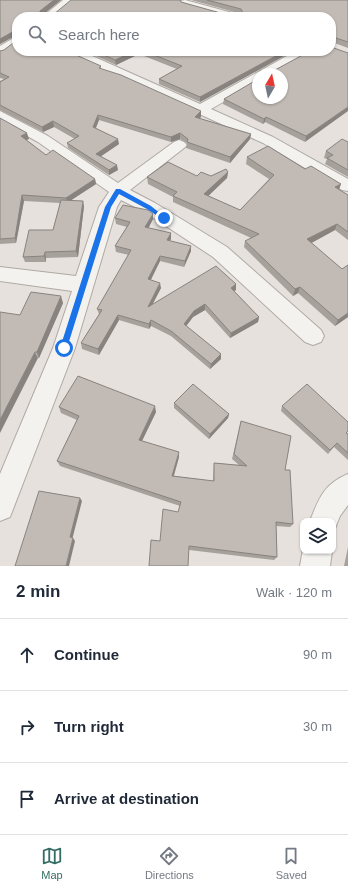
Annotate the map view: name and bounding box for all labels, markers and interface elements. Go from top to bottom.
search box [12,12,336,56]
icon: search [26,23,48,45]
text: Search here [58,26,140,43]
north arrow [252,68,288,104]
route end [155,209,173,227]
route start [55,339,73,357]
map controls [300,518,336,554]
button: layers [300,518,336,554]
text: 2 min [16,582,60,601]
text: Walk · 120 m [256,585,332,600]
icon: ahead [16,644,38,666]
text: Continue [54,646,119,663]
text: 90 m [303,647,332,662]
icon: right [16,716,38,738]
text: Turn right [54,718,124,735]
text: 30 m [303,719,332,734]
icon: arrive [16,788,38,810]
text: Arrive at destination [54,790,199,807]
tab: Map [41,845,63,881]
tab: Directions [145,845,194,881]
tab: Saved [276,845,307,881]

